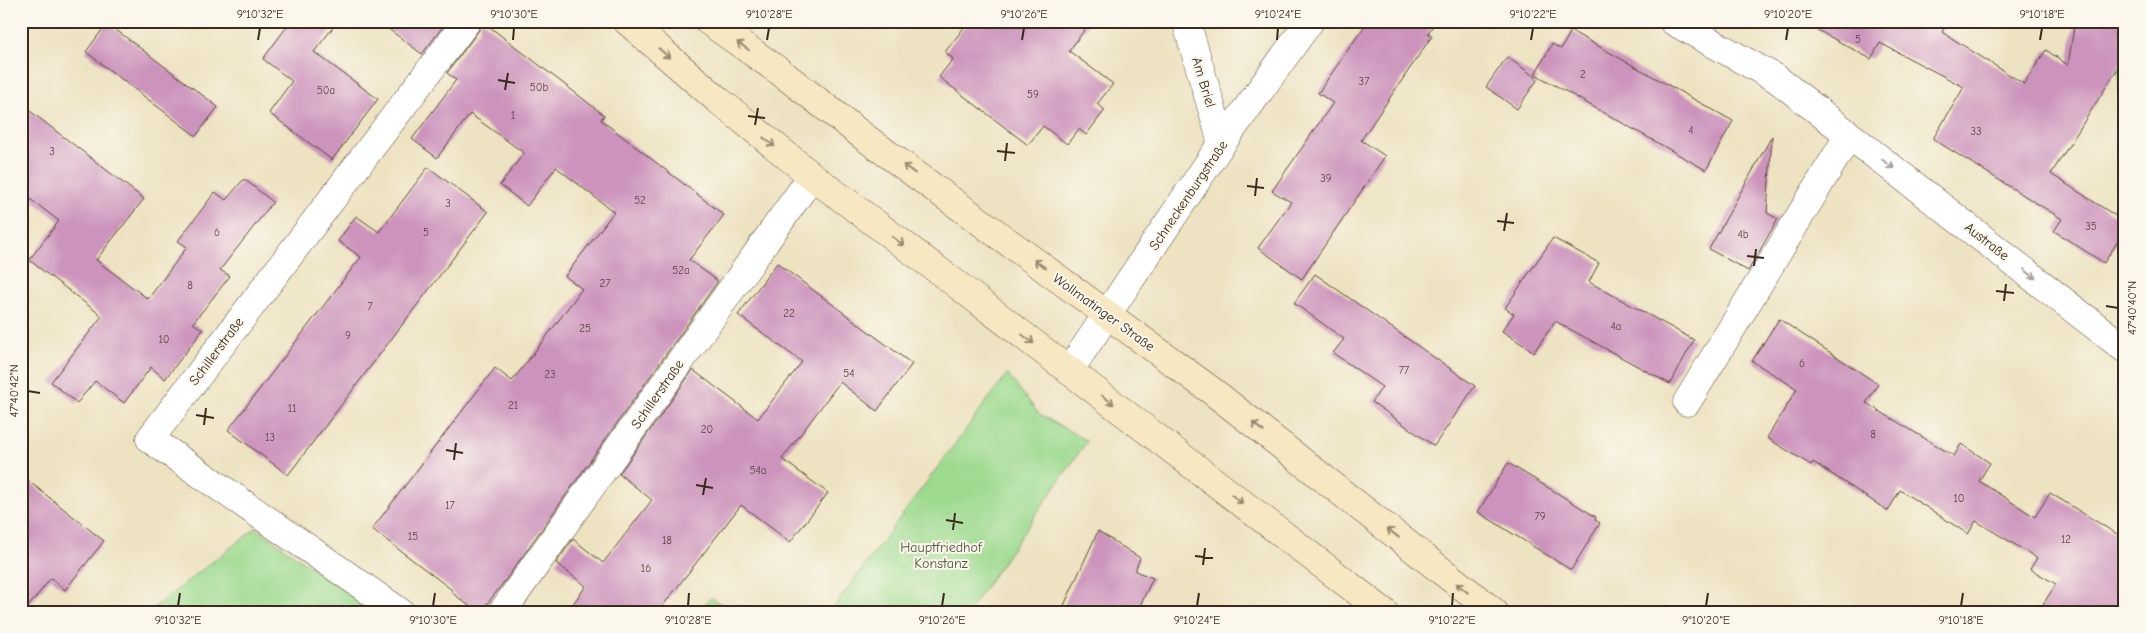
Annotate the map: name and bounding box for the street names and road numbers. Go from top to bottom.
street label: Am Briel [1188,55,1219,109]
street label: Schneckenburgstraße [1145,137,1231,253]
street label: Austraße [1961,219,2012,264]
street label: Wollmatinger Straße [1049,270,1158,355]
street label: Schillerstraße [185,314,247,389]
street label: Schillerstraße [627,356,687,432]

